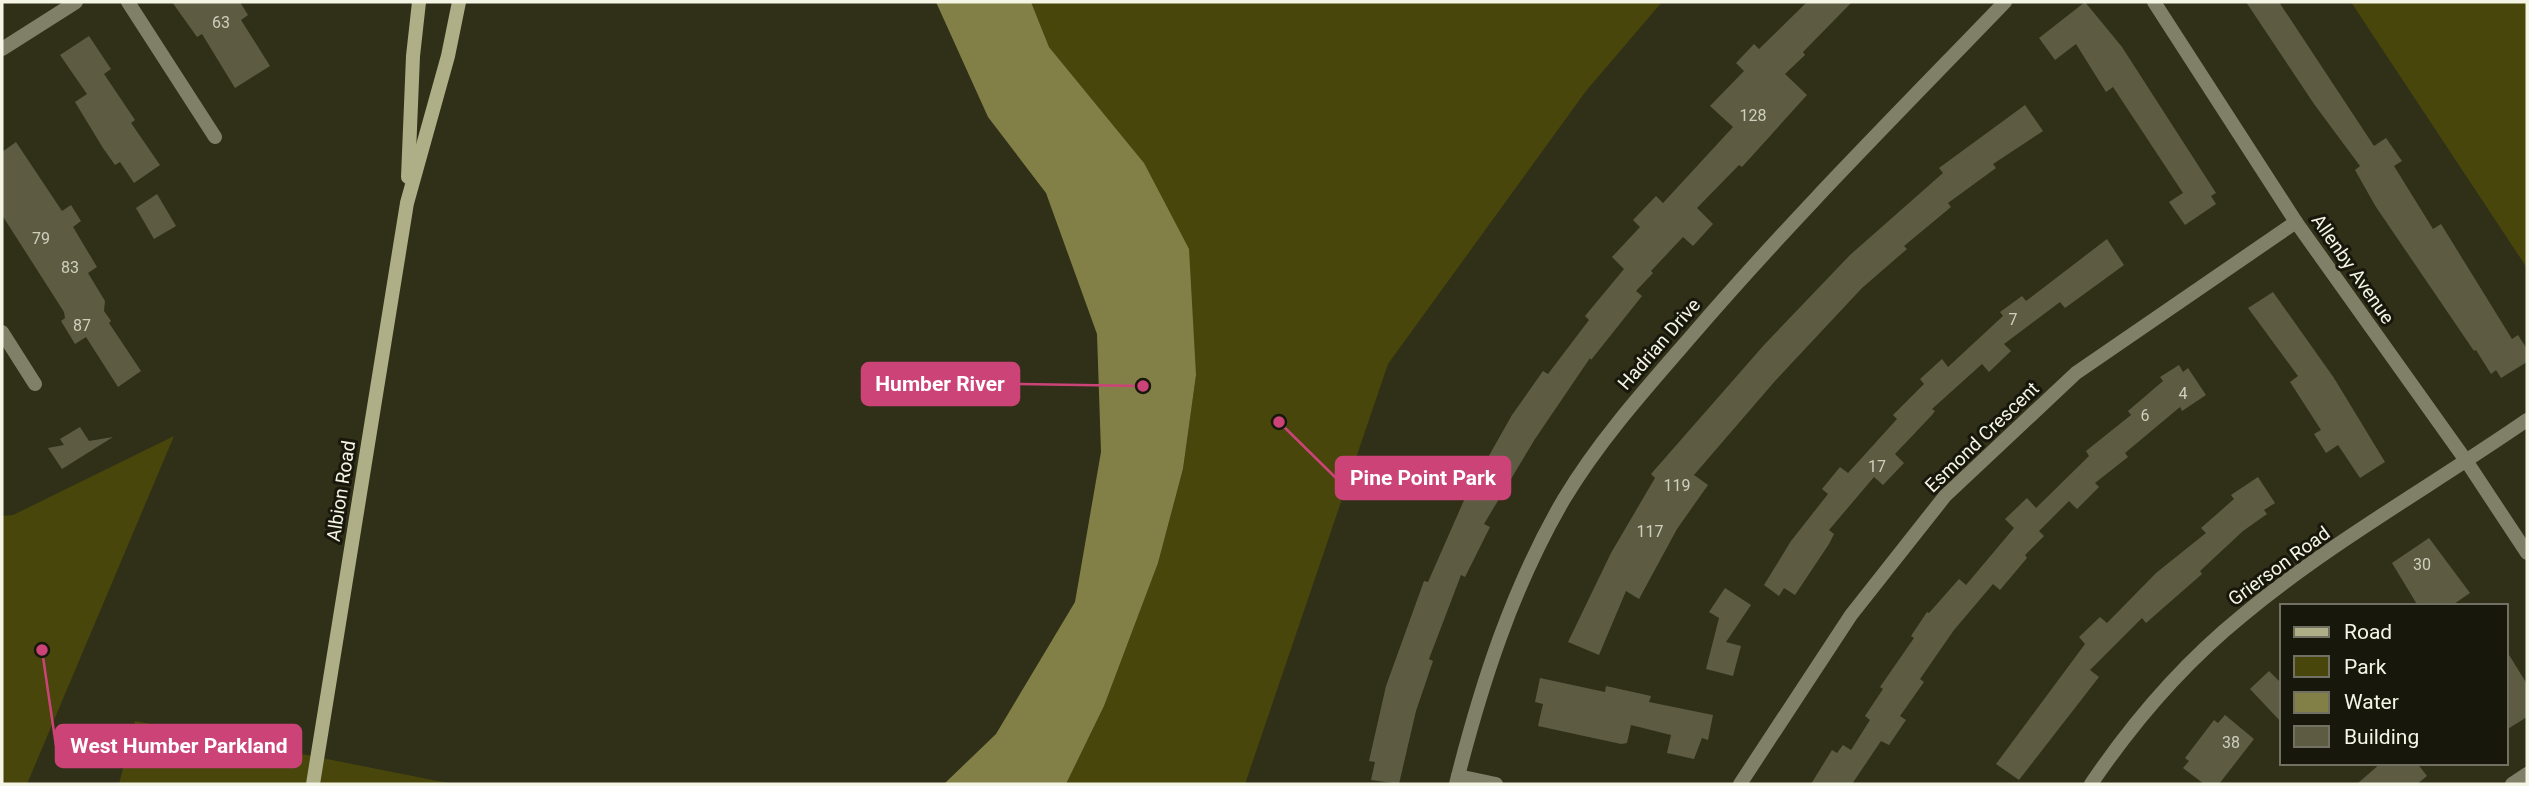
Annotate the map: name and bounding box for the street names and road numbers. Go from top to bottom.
street label: Allenby Avenue [2307,210,2399,328]
street label: Hadrian Drive [1613,293,1705,395]
street label: Esmond Crescent [1920,377,2044,497]
street label: Albion Road [322,439,360,543]
street label: Grierson Road [2224,521,2334,611]

